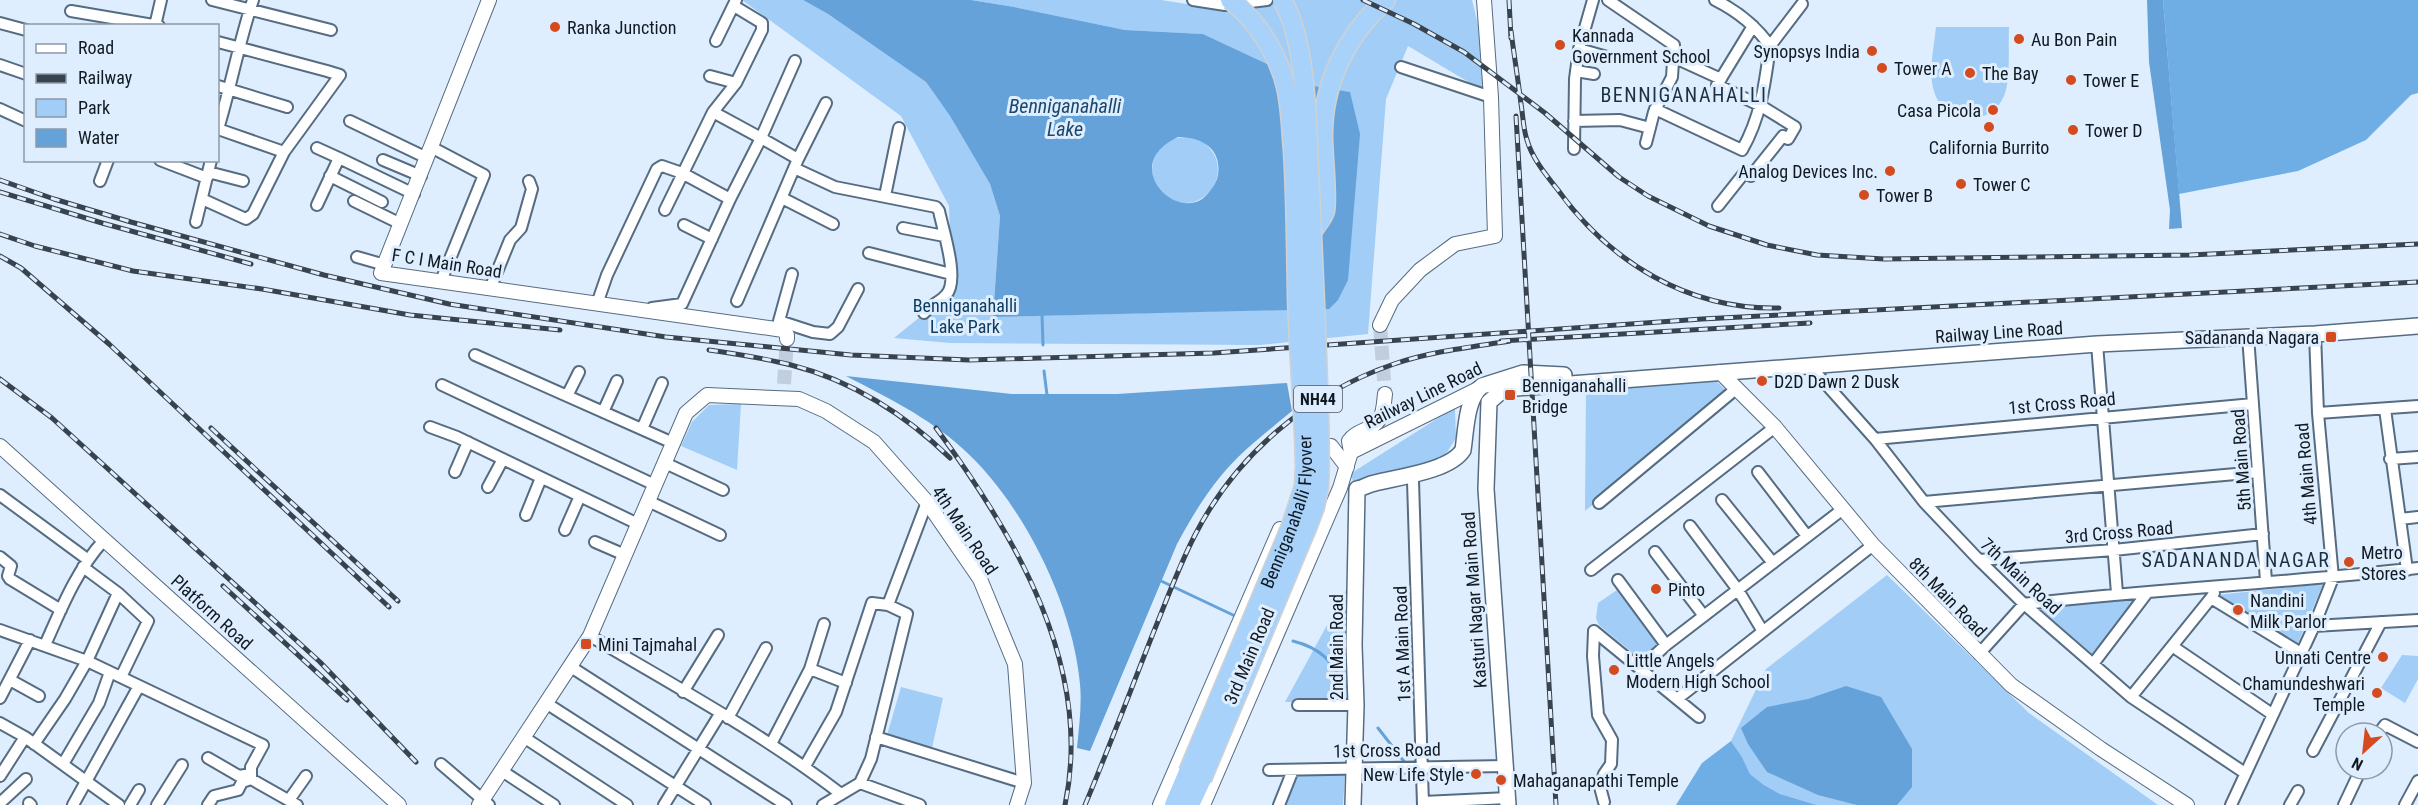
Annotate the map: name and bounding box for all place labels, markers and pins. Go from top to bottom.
place label: Ranka Junction [567,17,676,38]
marker: Ranka Junction [548,20,562,34]
place label: Kannada Government School [1572,25,1710,67]
place label: Au Bon Pain [2031,29,2117,50]
marker: Au Bon Pain [2012,32,2026,46]
marker: Kannada Government School [1553,38,1567,52]
place label: Synopsys India [1754,41,1860,62]
marker: Synopsys India [1865,44,1879,58]
place label: Tower A [1894,58,1952,79]
marker: Tower A [1875,61,1889,75]
place label: The Bay [1982,63,2039,84]
marker: The Bay [1963,66,1977,80]
place label: Tower E [2083,70,2139,91]
marker: Tower E [2064,73,2078,87]
place label: Casa Picola [1897,100,1981,121]
marker: Casa Picola [1986,103,2000,117]
marker: California Burrito [1982,120,1996,134]
place label: Tower D [2085,120,2143,141]
marker: Tower D [2066,123,2080,137]
place label: California Burrito [1929,137,2049,158]
place label: Analog Devices Inc. [1738,161,1878,182]
marker: Analog Devices Inc. [1883,164,1897,178]
place label: Tower C [1973,174,2031,195]
marker: Tower C [1954,177,1968,191]
place label: Tower B [1876,185,1933,206]
marker: Tower B [1857,188,1871,202]
place label: Sadananda Nagara [2185,327,2319,348]
marker: Sadananda Nagara [2324,330,2338,344]
place label: D2D Dawn 2 Dusk [1774,371,1899,392]
marker: D2D Dawn 2 Dusk [1755,374,1769,388]
place label: Benniganahalli Bridge [1522,375,1626,417]
marker: Benniganahalli Bridge [1503,388,1517,402]
place label: Metro Stores [2361,542,2406,584]
marker: Metro Stores [2342,555,2356,569]
place label: Pinto [1668,579,1705,600]
marker: Pinto [1649,582,1663,596]
place label: Nandini Milk Parlor [2250,590,2327,632]
marker: Nandini Milk Parlor [2231,603,2245,617]
place label: Mini Tajmahal [598,634,697,655]
marker: Mini Tajmahal [579,637,593,651]
place label: Unnati Centre [2275,647,2371,668]
place label: Little Angels Modern High School [1626,650,1770,692]
marker: Unnati Centre [2376,650,2390,664]
marker: Little Angels Modern High School [1607,663,1621,677]
place label: Chamundeshwari Temple [2242,673,2365,715]
marker: Chamundeshwari Temple [2370,686,2384,700]
place label: New Life Style [1363,764,1464,785]
marker: New Life Style [1469,767,1483,781]
place label: Mahaganapathi Temple [1513,770,1679,791]
marker: Mahaganapathi Temple [1494,773,1508,787]

